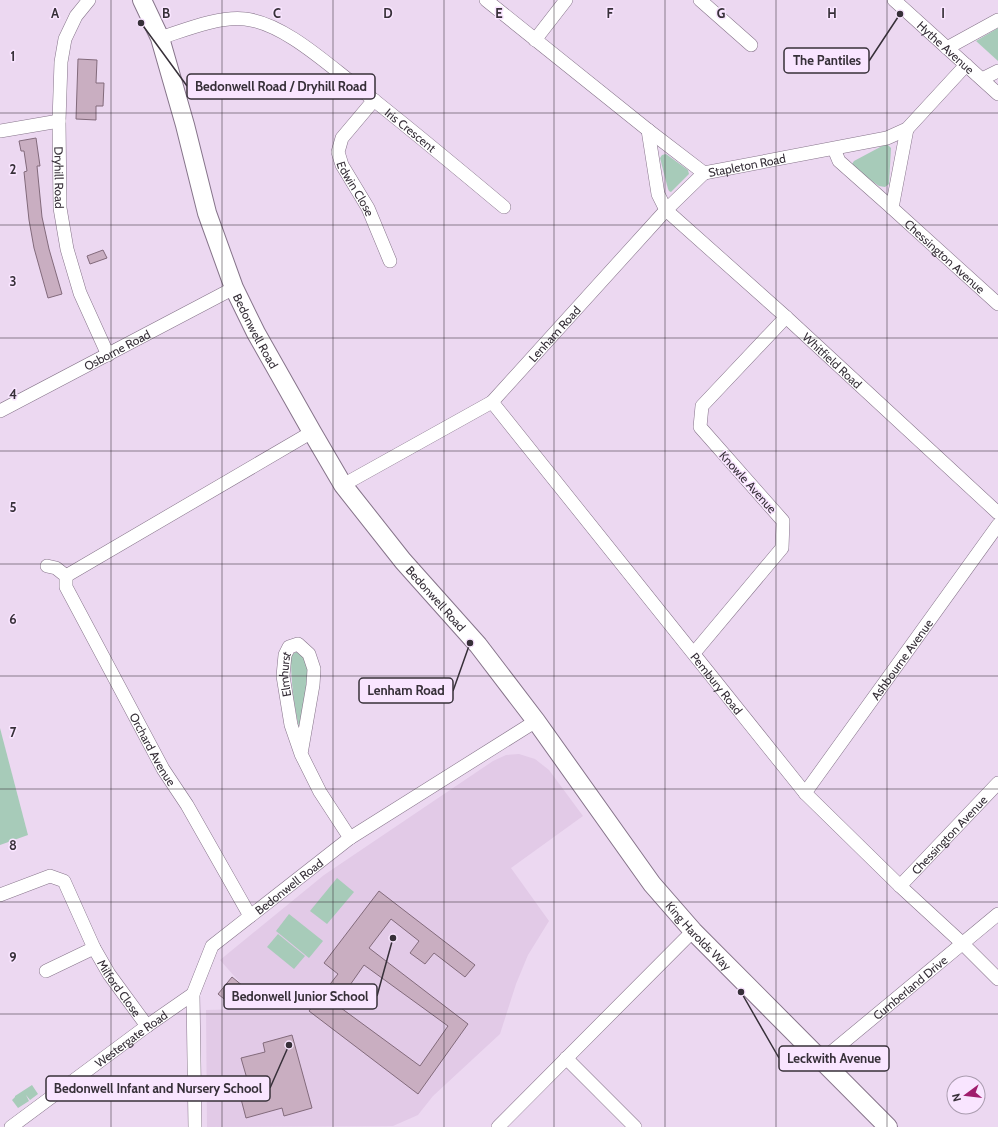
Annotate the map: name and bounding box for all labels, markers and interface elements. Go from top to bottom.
text: A [51,5,60,21]
text: B [162,5,170,21]
text: C [273,5,281,21]
text: D [383,5,393,21]
text: E [495,5,503,21]
text: F [607,5,614,21]
text: G [717,5,726,21]
text: H [827,5,837,21]
text: I [941,5,945,21]
street label: Hythe Avenue [914,17,978,77]
text: 1 [11,48,15,64]
callout: The Pantiles [784,48,869,73]
text: The Pantiles [793,52,862,68]
callout: Bedonwell Road / Dryhill Road [187,74,375,99]
text: Bedonwell Road / Dryhill Road [195,78,367,94]
street label: Iris Crescent [382,105,439,155]
street label: Dryhill Road [52,146,68,209]
street label: Stapleton Road [707,150,787,180]
street label: Edwin Close [334,159,378,218]
text: 2 [10,161,17,177]
street label: Chessington Avenue [902,216,988,296]
text: 3 [9,273,17,289]
street label: Bedonwell Road [230,291,282,371]
street label: Lenham Road [525,302,583,365]
street label: Osborne Road [81,326,153,373]
street label: Whitfield Road [800,329,865,391]
text: 4 [9,386,17,402]
street label: Knowle Avenue [716,448,780,516]
text: 5 [10,499,17,515]
street label: Bedonwell Road [403,563,469,634]
text: 6 [9,611,17,627]
street label: Ashbourne Avenue [867,616,936,702]
street label: Elmhurst [275,649,294,698]
street label: Pembury Road [688,649,746,717]
callout: Lenham Road [359,678,453,703]
text: Lenham Road [367,682,445,698]
street label: Orchard Avenue [127,710,180,789]
text: 7 [10,724,17,740]
street label: Chessington Avenue [908,792,990,877]
text: 8 [9,837,17,853]
street label: Bedonwell Road [252,855,326,917]
street label: King Harolds Way [663,898,735,973]
text: 9 [9,949,17,965]
street label: Cumberland Drive [869,952,950,1022]
street label: Milford Close [95,956,145,1019]
callout: Bedonwell Junior School [224,984,377,1009]
text: Bedonwell Junior School [232,988,369,1004]
street label: Westergate Road [91,1007,170,1070]
callout: Leckwith Avenue [779,1046,889,1071]
text: Leckwith Avenue [787,1050,881,1066]
north arrow [946,1075,986,1115]
callout: Bedonwell Infant and Nursery School [46,1076,270,1101]
text: Bedonwell Infant and Nursery School [54,1080,263,1096]
text: N [949,1092,964,1103]

